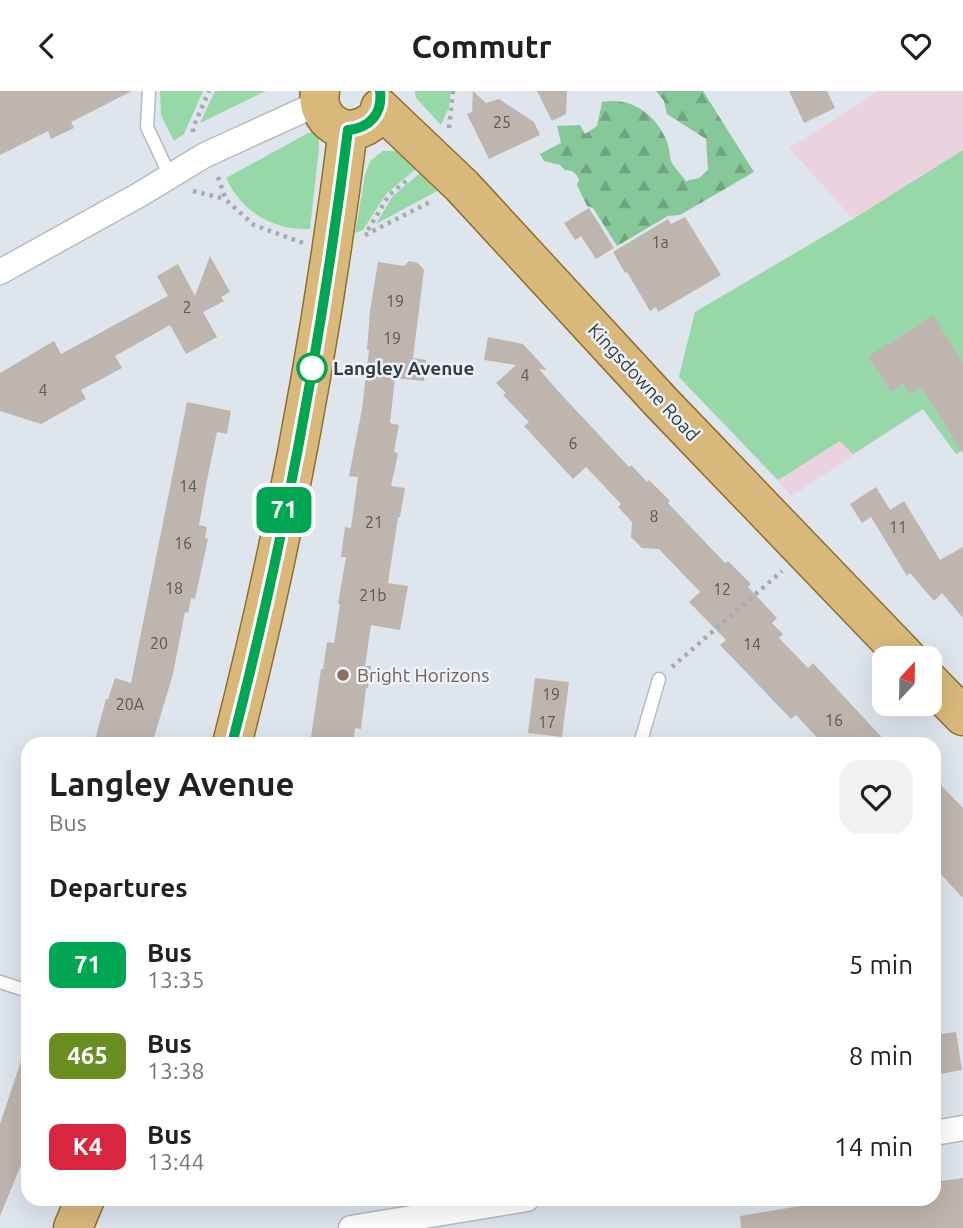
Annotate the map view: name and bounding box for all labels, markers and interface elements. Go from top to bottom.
icon: back [28,27,66,65]
icon: heart [897,27,935,65]
text: Commutr [411,28,552,64]
house number: 25 [493,113,511,131]
house number: 1a [651,233,669,251]
house number: 19 [386,292,404,310]
house number: 2 [182,298,192,316]
street label: Kingsdowne Road [584,319,704,445]
house number: 19 [383,329,401,347]
marker: Langley Avenue [297,353,327,383]
place label: Langley Avenue [333,357,474,379]
house number: 4 [520,366,530,384]
house number: 4 [38,381,48,399]
house number: 6 [568,434,578,452]
house number: 14 [179,477,197,495]
line badge: 71 [252,487,316,533]
text: 71 [270,496,298,523]
house number: 8 [649,507,659,525]
house number: 21 [365,513,383,531]
house number: 11 [889,518,907,536]
house number: 16 [174,534,192,552]
house number: 18 [165,579,183,597]
house number: 12 [713,580,731,598]
house number: 21b [359,586,387,604]
house number: 20 [150,634,168,652]
house number: 14 [743,635,761,653]
north arrow [872,646,942,716]
map controls [872,646,942,716]
place label: Bright Horizons [357,664,489,686]
marker: Bright Horizons [335,667,351,683]
house number: 19 [542,685,560,703]
house number: 20A [116,695,145,713]
house number: 16 [825,711,843,729]
house number: 17 [538,713,556,731]
button: heart [839,760,913,834]
text: Langley Avenue [49,765,295,802]
text: Bus [49,810,87,835]
text: Departures [49,873,187,902]
text: Bus [147,938,192,967]
text: 5 min [849,950,913,979]
text: 71 [74,951,101,978]
text: 13:35 [147,967,205,992]
text: Bus [147,1029,192,1058]
text: 8 min [849,1041,913,1070]
text: 465 [67,1042,108,1069]
text: 13:38 [147,1058,205,1083]
text: Bus [147,1120,192,1149]
text: 14 min [834,1132,913,1161]
text: K4 [73,1133,102,1160]
text: 13:44 [147,1149,205,1174]

